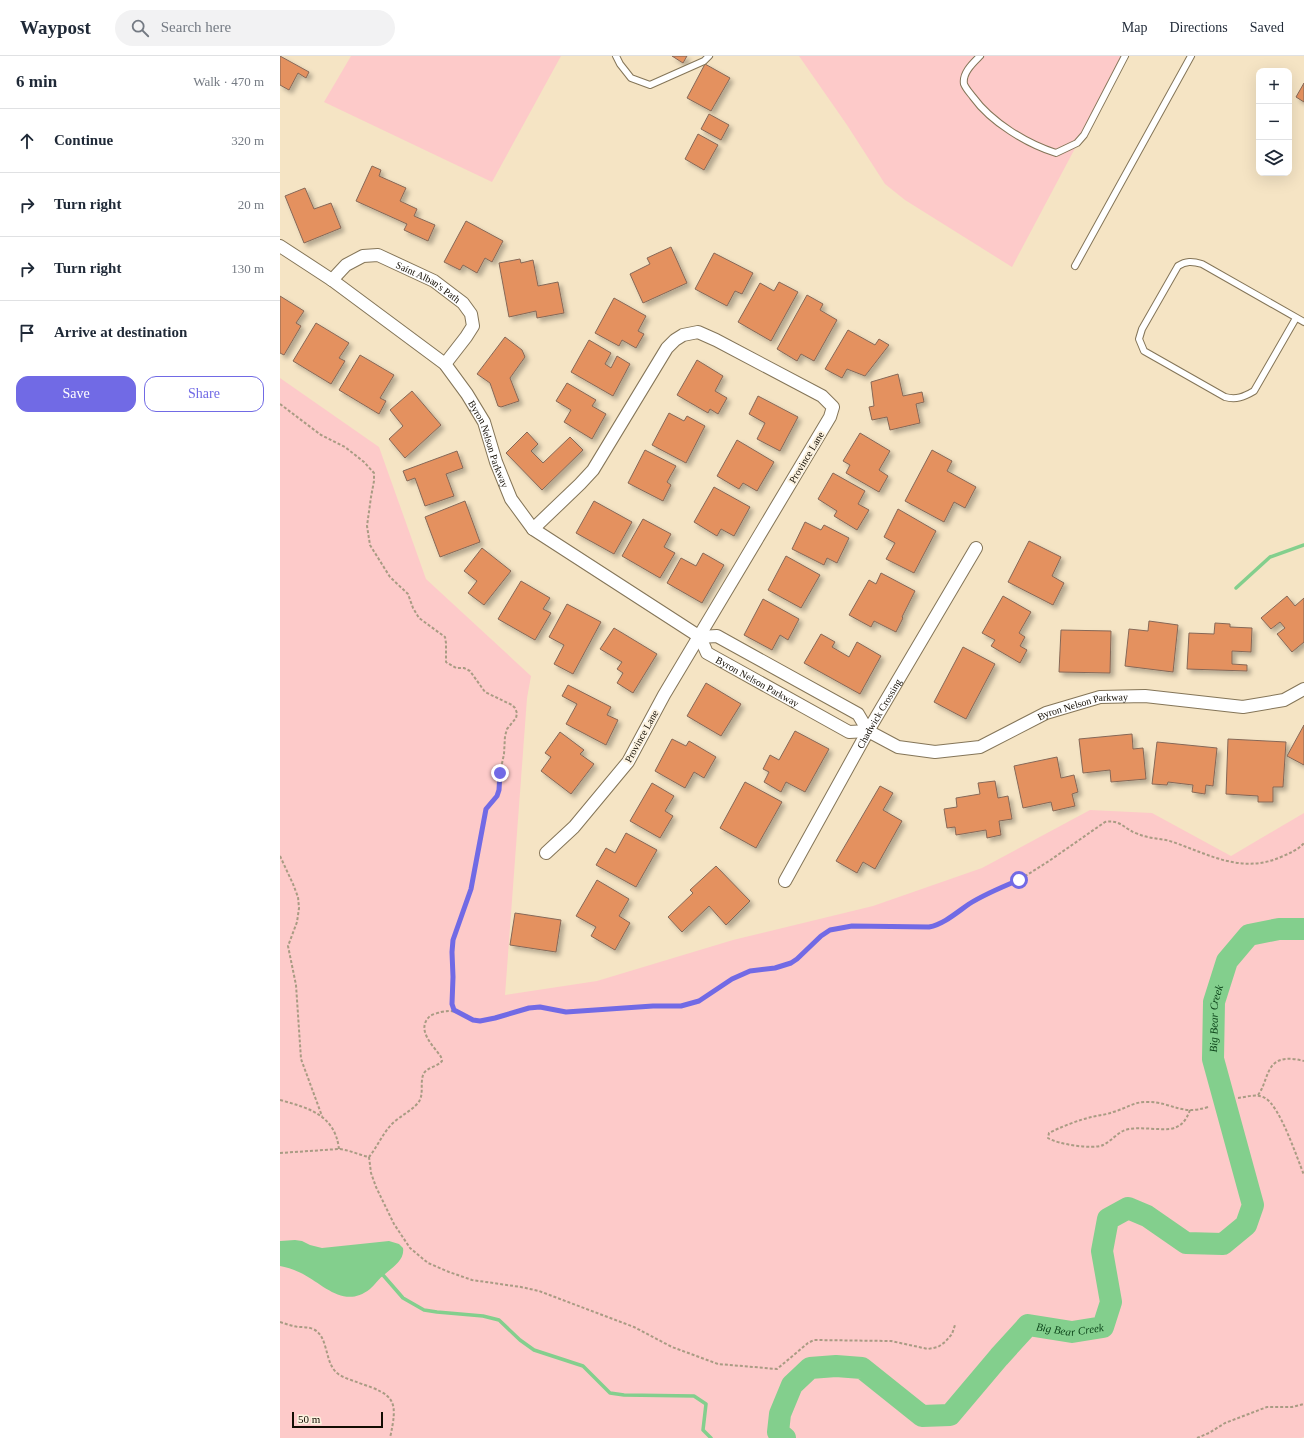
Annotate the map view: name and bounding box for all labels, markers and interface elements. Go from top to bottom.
search box [115,10,395,46]
text: Waypost [20,17,91,38]
icon: search [129,17,151,39]
text: Search here [161,19,231,35]
text: Map [1122,20,1147,35]
text: Directions [1169,20,1228,35]
text: Saved [1250,20,1284,35]
map controls [1256,68,1292,176]
button: + [1256,68,1292,104]
text: 6 min [16,72,57,91]
text: Walk · 470 m [193,74,264,89]
button: − [1256,104,1292,140]
icon: ahead [16,130,38,152]
text: Continue [54,132,113,148]
text: 320 m [231,133,264,148]
button: layers [1256,140,1292,176]
icon: right [16,194,38,216]
text: Turn right [54,196,121,212]
text: 20 m [238,197,264,212]
icon: right [16,258,38,280]
street label: Saint Alban's Path [394,259,462,305]
text: Turn right [54,260,121,276]
text: 130 m [231,261,264,276]
icon: arrive [16,322,38,344]
text: Arrive at destination [54,324,187,340]
button: Save [16,376,136,412]
button: Share [144,376,264,412]
street label: Byron Nelson Parkway [466,398,511,489]
street label: Province Lane [787,429,826,485]
street label: Byron Nelson Parkway [714,654,801,709]
street label: Chadwick Crossing [855,677,904,750]
street label: Byron Nelson Parkway [1036,691,1128,723]
street label: Province Lane [623,708,661,764]
route end [491,764,509,782]
route start [1010,871,1028,889]
water label: Big Bear Creek [1207,982,1225,1053]
water label: Big Bear Creek [1035,1320,1106,1338]
scale bar [292,1410,383,1429]
text: 50 m [298,1413,320,1425]

